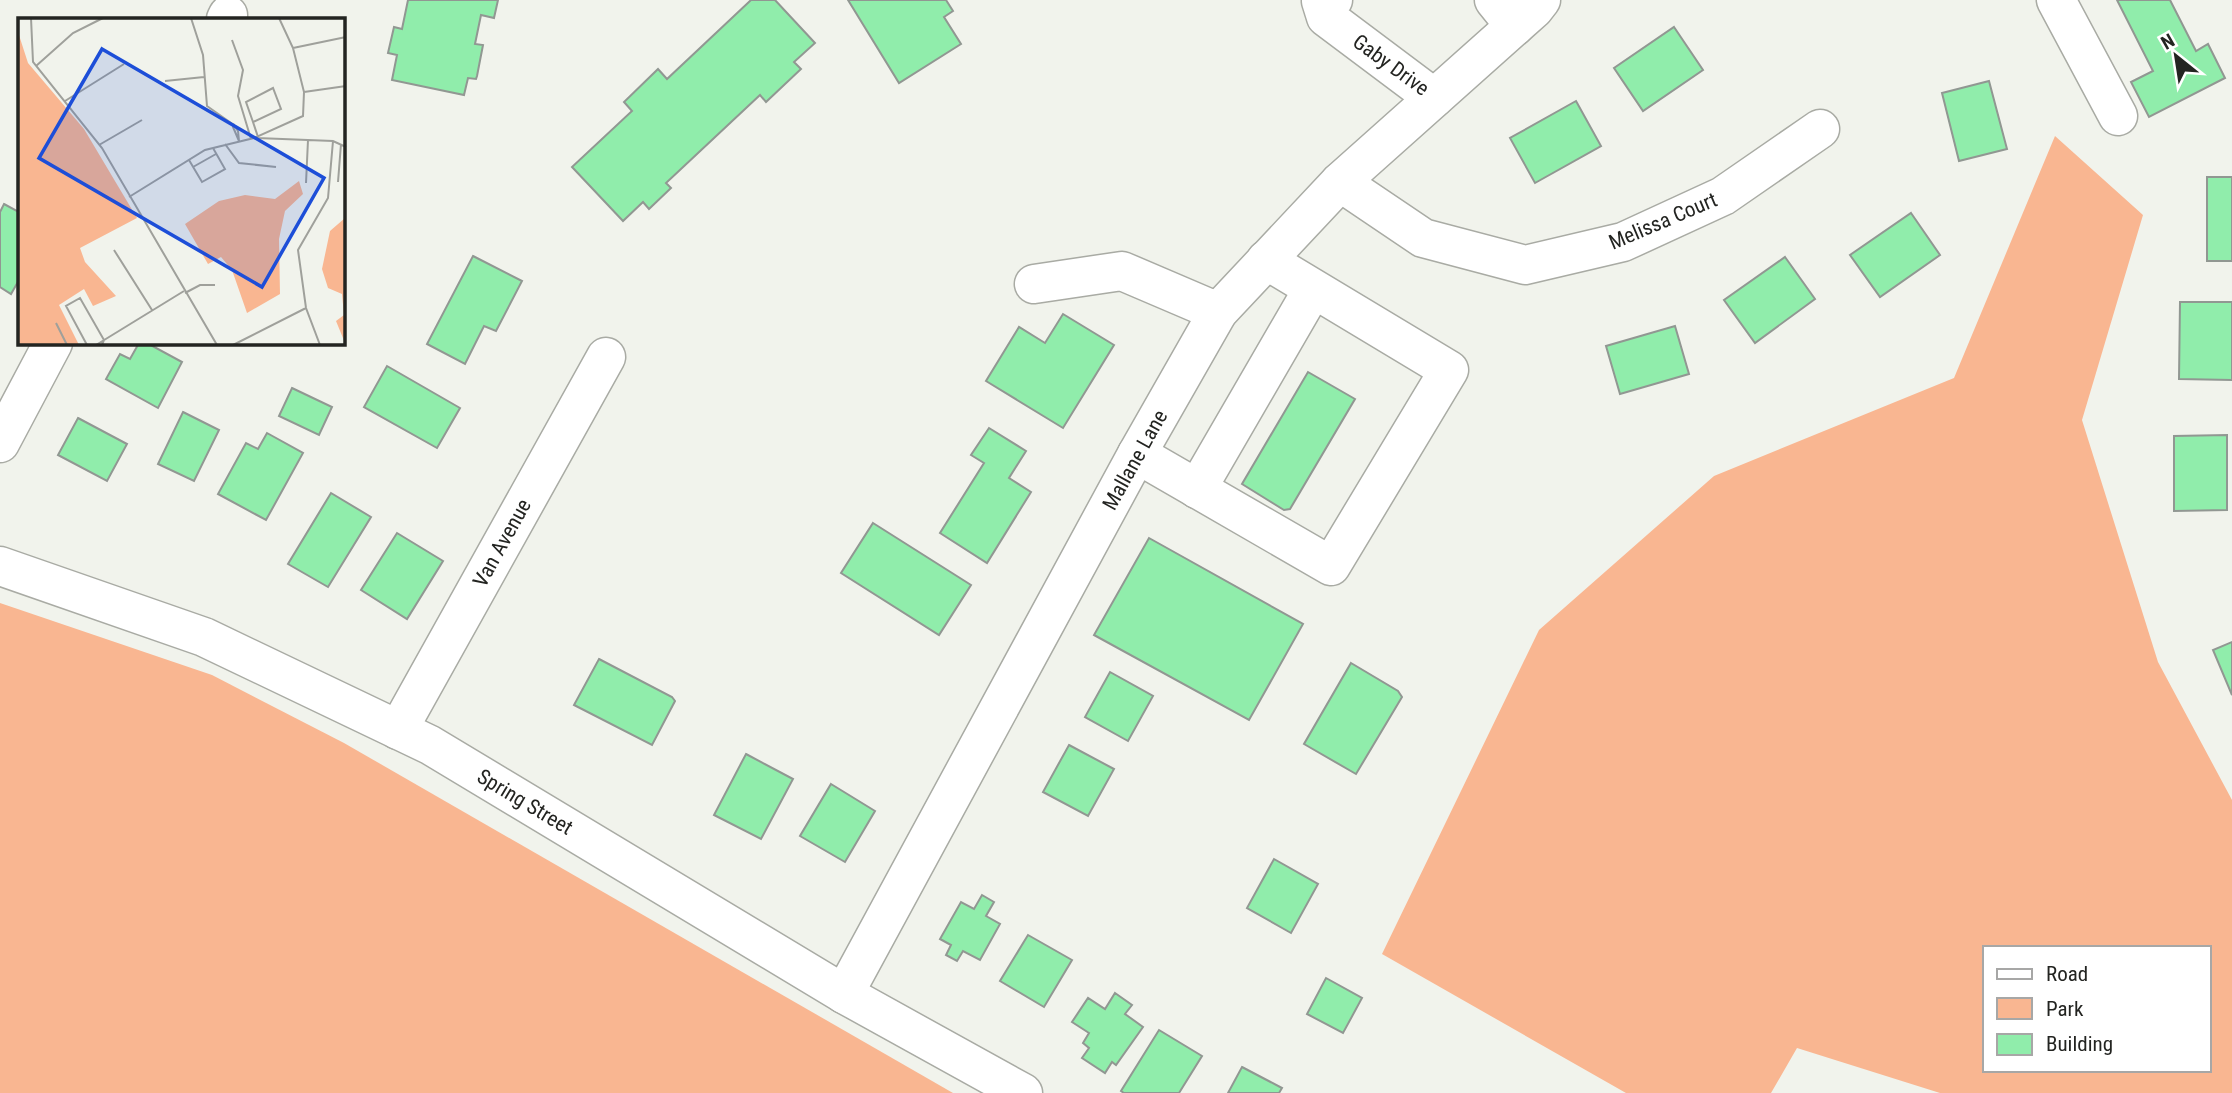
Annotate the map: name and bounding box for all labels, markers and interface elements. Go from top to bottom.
inset map [18,18,345,345]
north arrow [2141,21,2211,91]
street label: Gaby Drive [1348,29,1434,101]
text: N [2157,29,2179,55]
street label: Melissa Court [1605,187,1721,255]
street label: Mallane Lane [1098,406,1172,514]
street label: Van Avenue [468,495,536,591]
street label: Spring Street [473,764,577,840]
legend [1983,946,2211,1072]
text: Road [2046,962,2088,986]
text: Park [2046,997,2084,1021]
text: Building [2046,1032,2113,1056]

